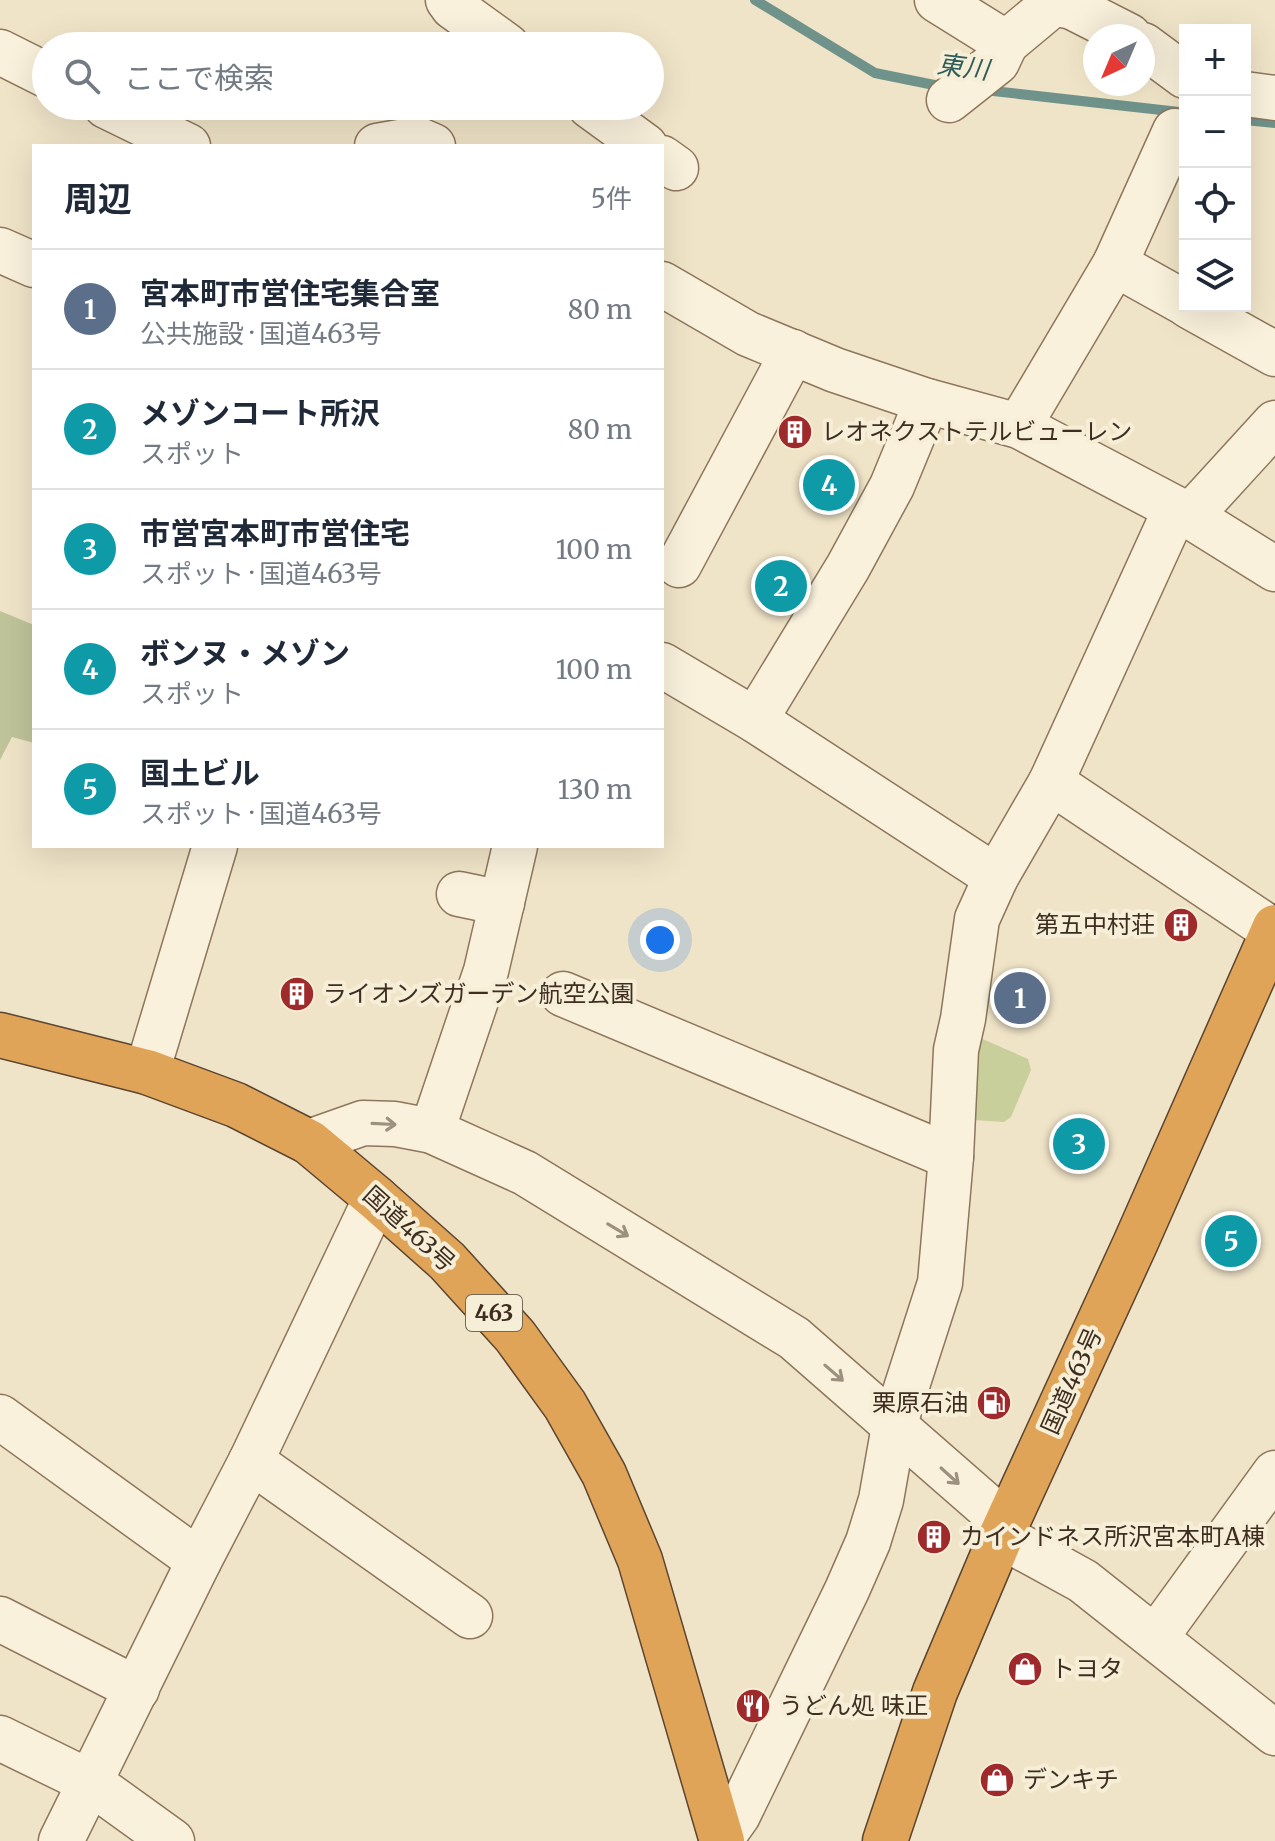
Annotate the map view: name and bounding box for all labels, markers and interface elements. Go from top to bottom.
north arrow [1083,24,1155,96]
map controls [1179,24,1251,312]
button: + [1179,24,1251,96]
search box [32,32,664,120]
water label: 東川 [935,47,994,86]
icon: search [60,54,104,98]
text: ここで検索 [124,59,274,97]
button: − [1179,96,1251,168]
button: locate [1179,168,1251,240]
text: 周辺 [64,178,132,220]
text: 5件 [591,182,632,215]
button: layers [1179,240,1251,312]
text: 宮本町市営住宅集合室 [140,274,440,312]
text: 1 [84,293,96,326]
text: 80 m [568,293,632,326]
text: 公共施設 · 国道463号 [140,317,382,350]
text: メゾンコート所沢 [140,394,380,432]
text: 2 [82,413,98,446]
text: 80 m [568,413,632,446]
building icon: レオネクストテルビューレン [776,413,814,451]
place label: レオネクストテルビューレン [821,416,1132,447]
text: スポット [140,437,244,470]
pin: 4 [803,455,855,515]
text: 市営宮本町市営住宅 [140,514,410,552]
text: 3 [83,533,97,566]
text: 100 m [556,533,632,566]
pin: 2 [755,556,807,616]
text: スポット · 国道463号 [140,557,382,590]
text: ボンヌ・メゾン [140,634,350,672]
text: 4 [82,653,98,686]
text: 100 m [556,653,632,686]
text: スポット [140,677,244,710]
text: 国土ビル [140,754,260,792]
text: 5 [82,773,98,806]
text: 130 m [558,773,632,806]
text: スポット · 国道463号 [140,797,382,830]
building icon: 第五中村荘 [1162,906,1200,944]
place label: 第五中村荘 [1035,909,1155,940]
your location [640,920,680,960]
pin: 1 [994,968,1046,1028]
building icon: ライオンズガーデン航空公園 [278,975,316,1013]
place label: ライオンズガーデン航空公園 [323,978,635,1009]
pin: 3 [1053,1114,1105,1174]
one-way arrow [370,1117,397,1132]
street label: 国道463号 [357,1179,462,1278]
pin: 5 [1205,1211,1257,1271]
one-way arrow [606,1223,629,1239]
road number: 463 [466,1295,522,1331]
street label: 国道463号 [1034,1323,1109,1439]
one-way arrow [824,1364,844,1382]
fuel station icon: 栗原石油 [975,1384,1013,1422]
place label: 栗原石油 [872,1387,968,1418]
one-way arrow [940,1466,960,1485]
building icon: カインドネス所沢宮本町A棟 [915,1518,953,1556]
place label: カインドネス所沢宮本町A棟 [960,1521,1265,1552]
shop icon: トヨタ [1006,1650,1044,1688]
place label: トヨタ [1051,1653,1123,1684]
restaurant icon: うどん処 味正 [734,1687,772,1725]
place label: うどん処 味正 [779,1690,929,1721]
shop icon: デンキチ [978,1761,1016,1799]
place label: デンキチ [1023,1764,1119,1795]

